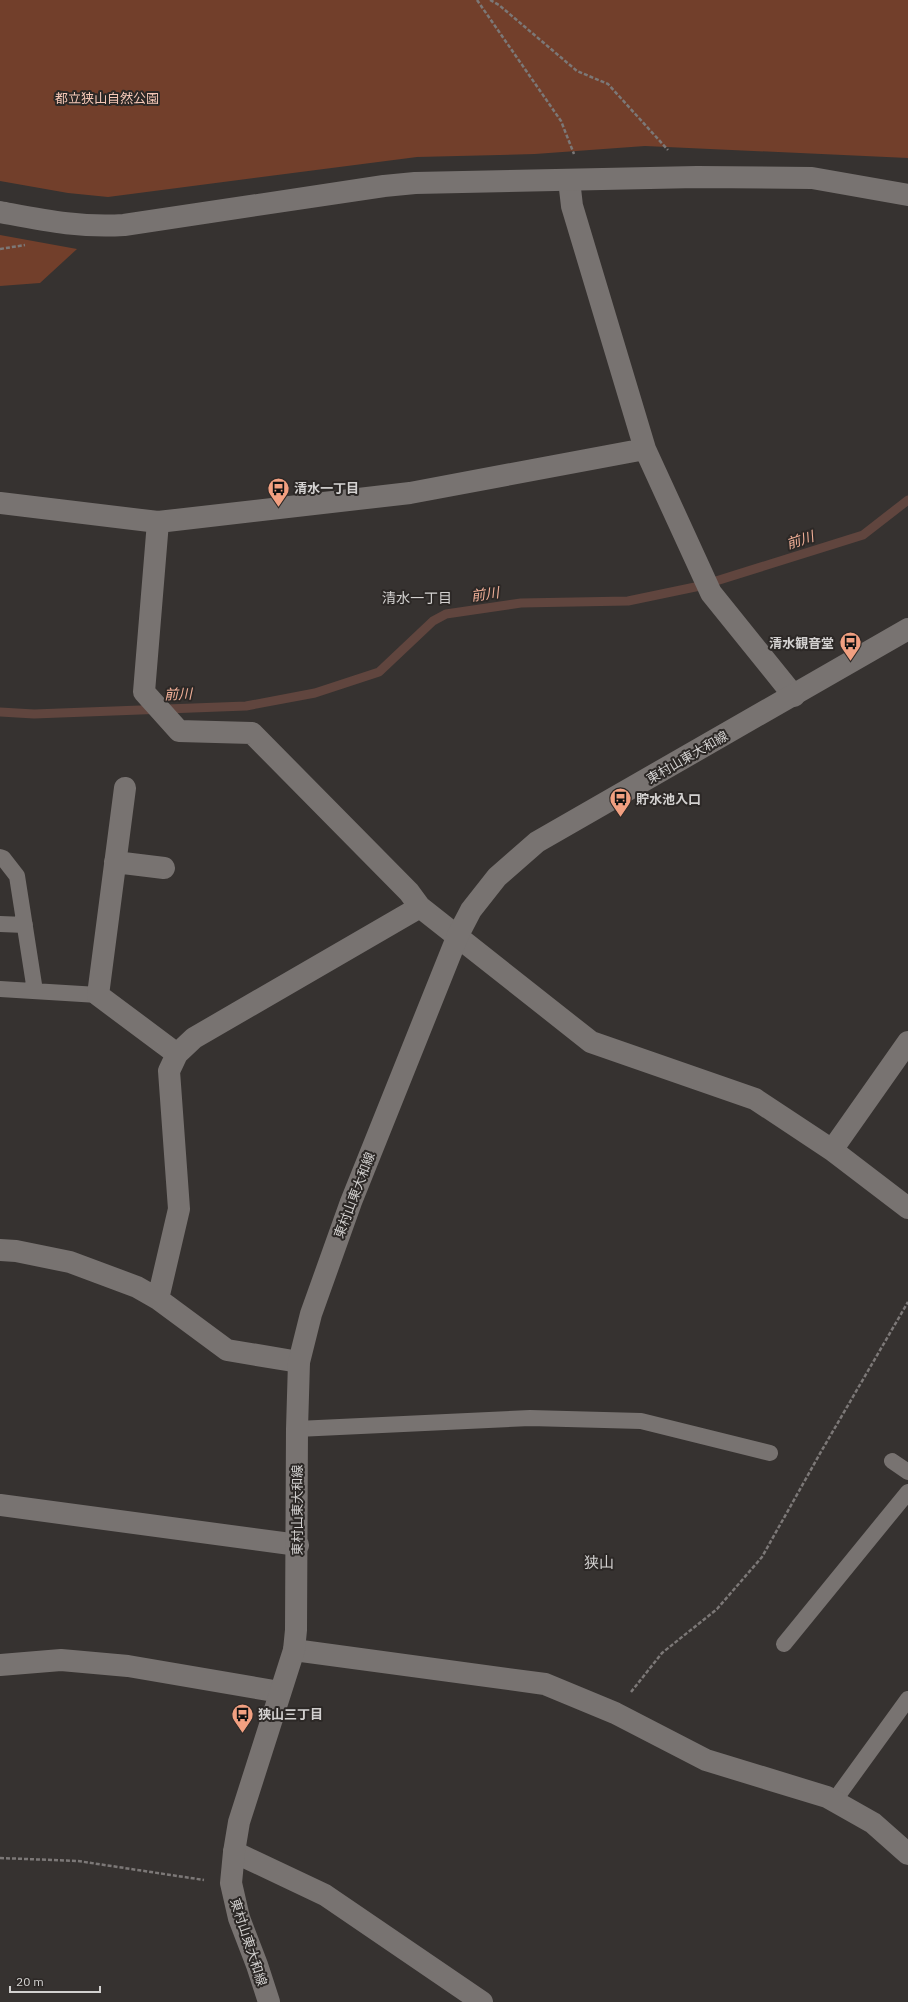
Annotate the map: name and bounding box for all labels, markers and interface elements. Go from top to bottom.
park label: 都立狭山自然公園 [55,90,159,107]
bus stop icon: 清水一丁目 [265,475,291,508]
place label: 清水一丁目 [294,480,359,497]
water label: 前川 [784,526,818,553]
water label: 前川 [470,583,502,605]
district label: 清水一丁目 [382,589,452,607]
bus stop icon: 清水観音堂 [837,630,863,663]
place label: 清水観音堂 [769,635,834,652]
water label: 前川 [164,684,194,703]
street label: 東村山東大和線 [644,727,731,788]
bus stop icon: 貯水池入口 [608,786,634,819]
place label: 貯水池入口 [636,791,701,808]
street label: 東村山東大和線 [330,1150,379,1241]
street label: 東村山東大和線 [289,1464,306,1556]
district label: 狭山 [584,1553,614,1572]
bus stop icon: 狭山三丁目 [229,1701,255,1734]
place label: 狭山三丁目 [258,1706,323,1723]
street label: 東村山東大和線 [226,1896,271,1988]
scale bar [10,1968,100,1994]
text: 20 m [16,1974,44,1989]

